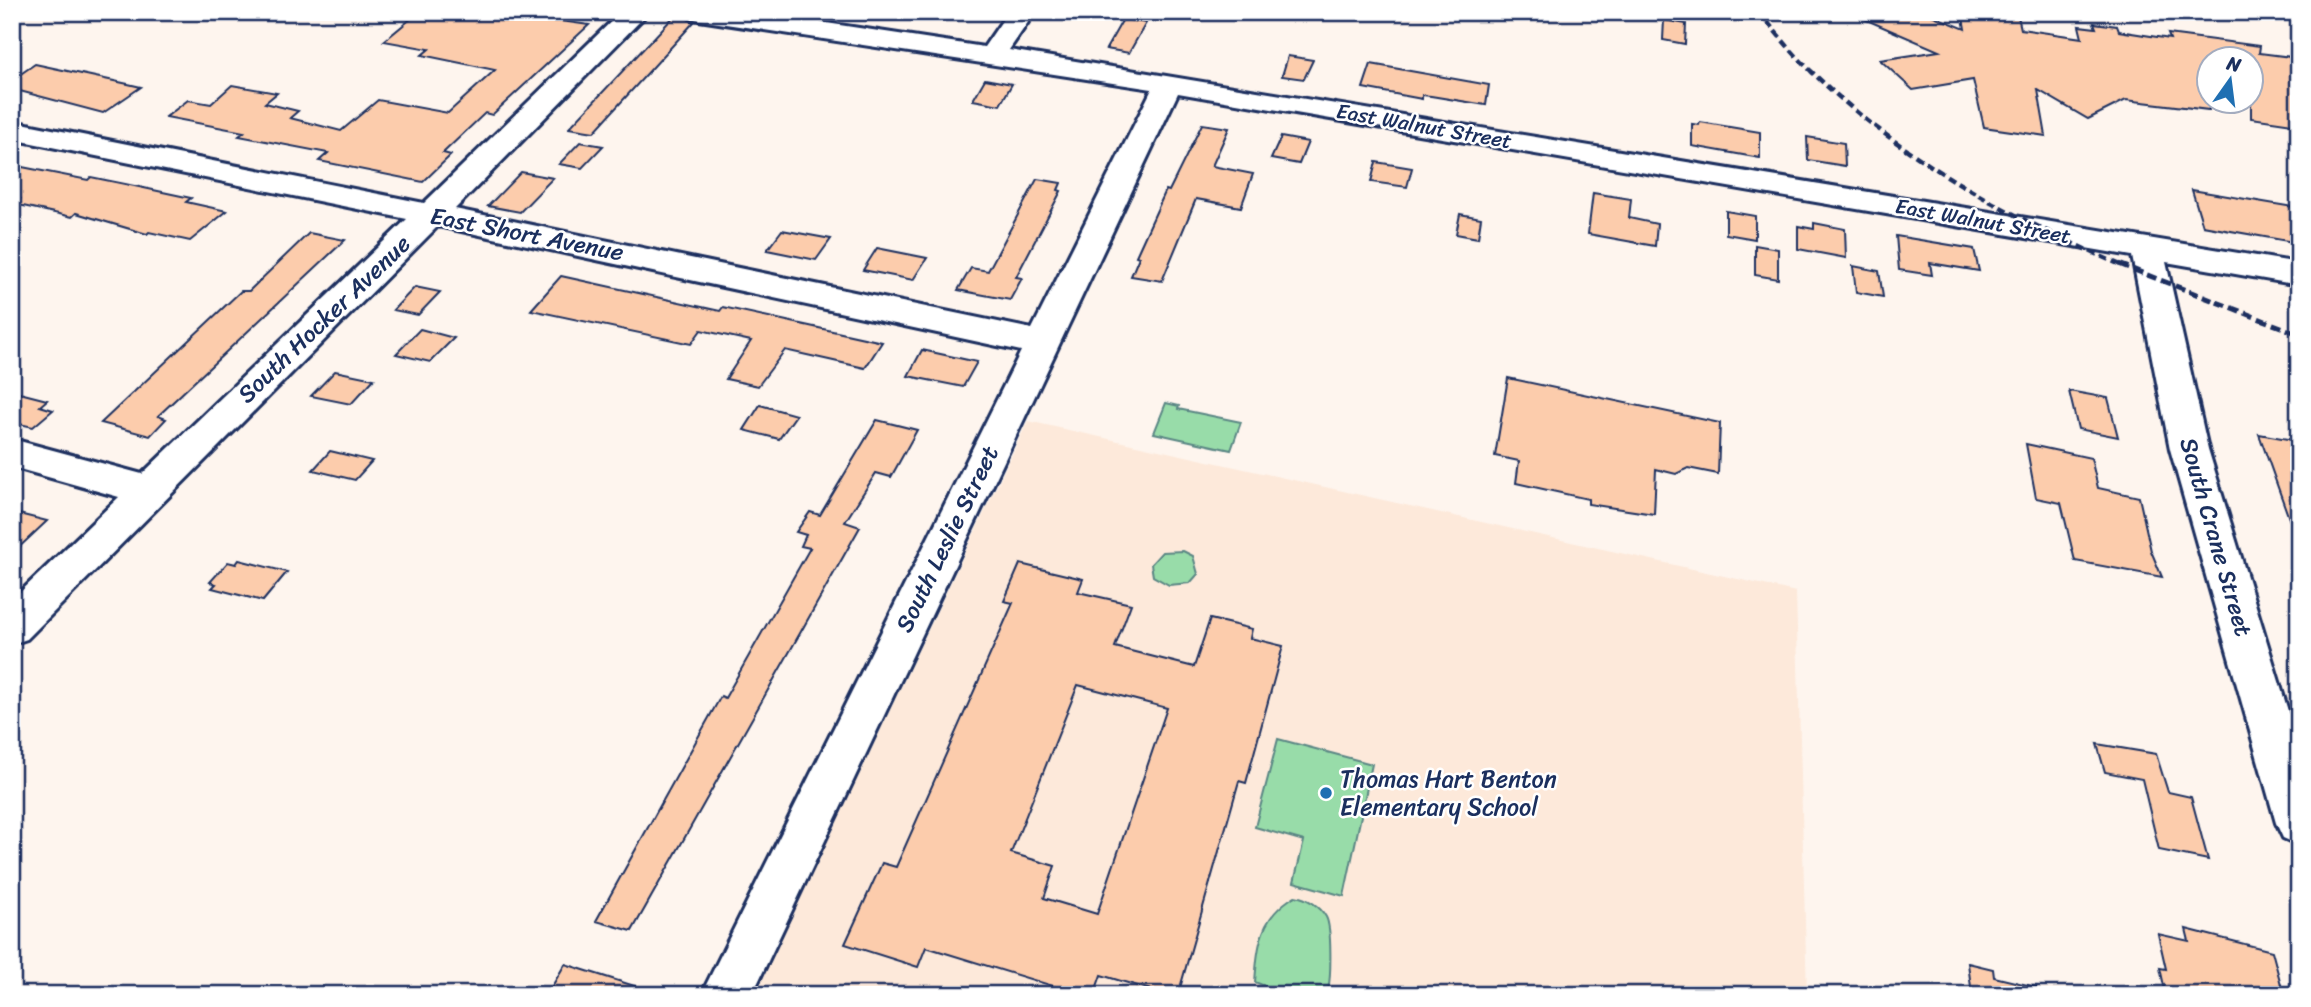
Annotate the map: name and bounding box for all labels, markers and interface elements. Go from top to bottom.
north arrow [2196,46,2266,116]
text: N [2223,46,2245,82]
street label: East Walnut Street [1333,92,1515,160]
street label: East Walnut Street [1892,187,2074,255]
street label: East Short Avenue [427,195,627,273]
street label: South Hocker Avenue [227,224,421,414]
street label: South Crane Street [2168,433,2264,641]
street label: South Leslie Street [883,438,1011,640]
place label: Thomas Hart Benton Elementary School [1340,758,1557,828]
marker: Thomas Hart Benton Elementary School [1318,785,1334,801]

